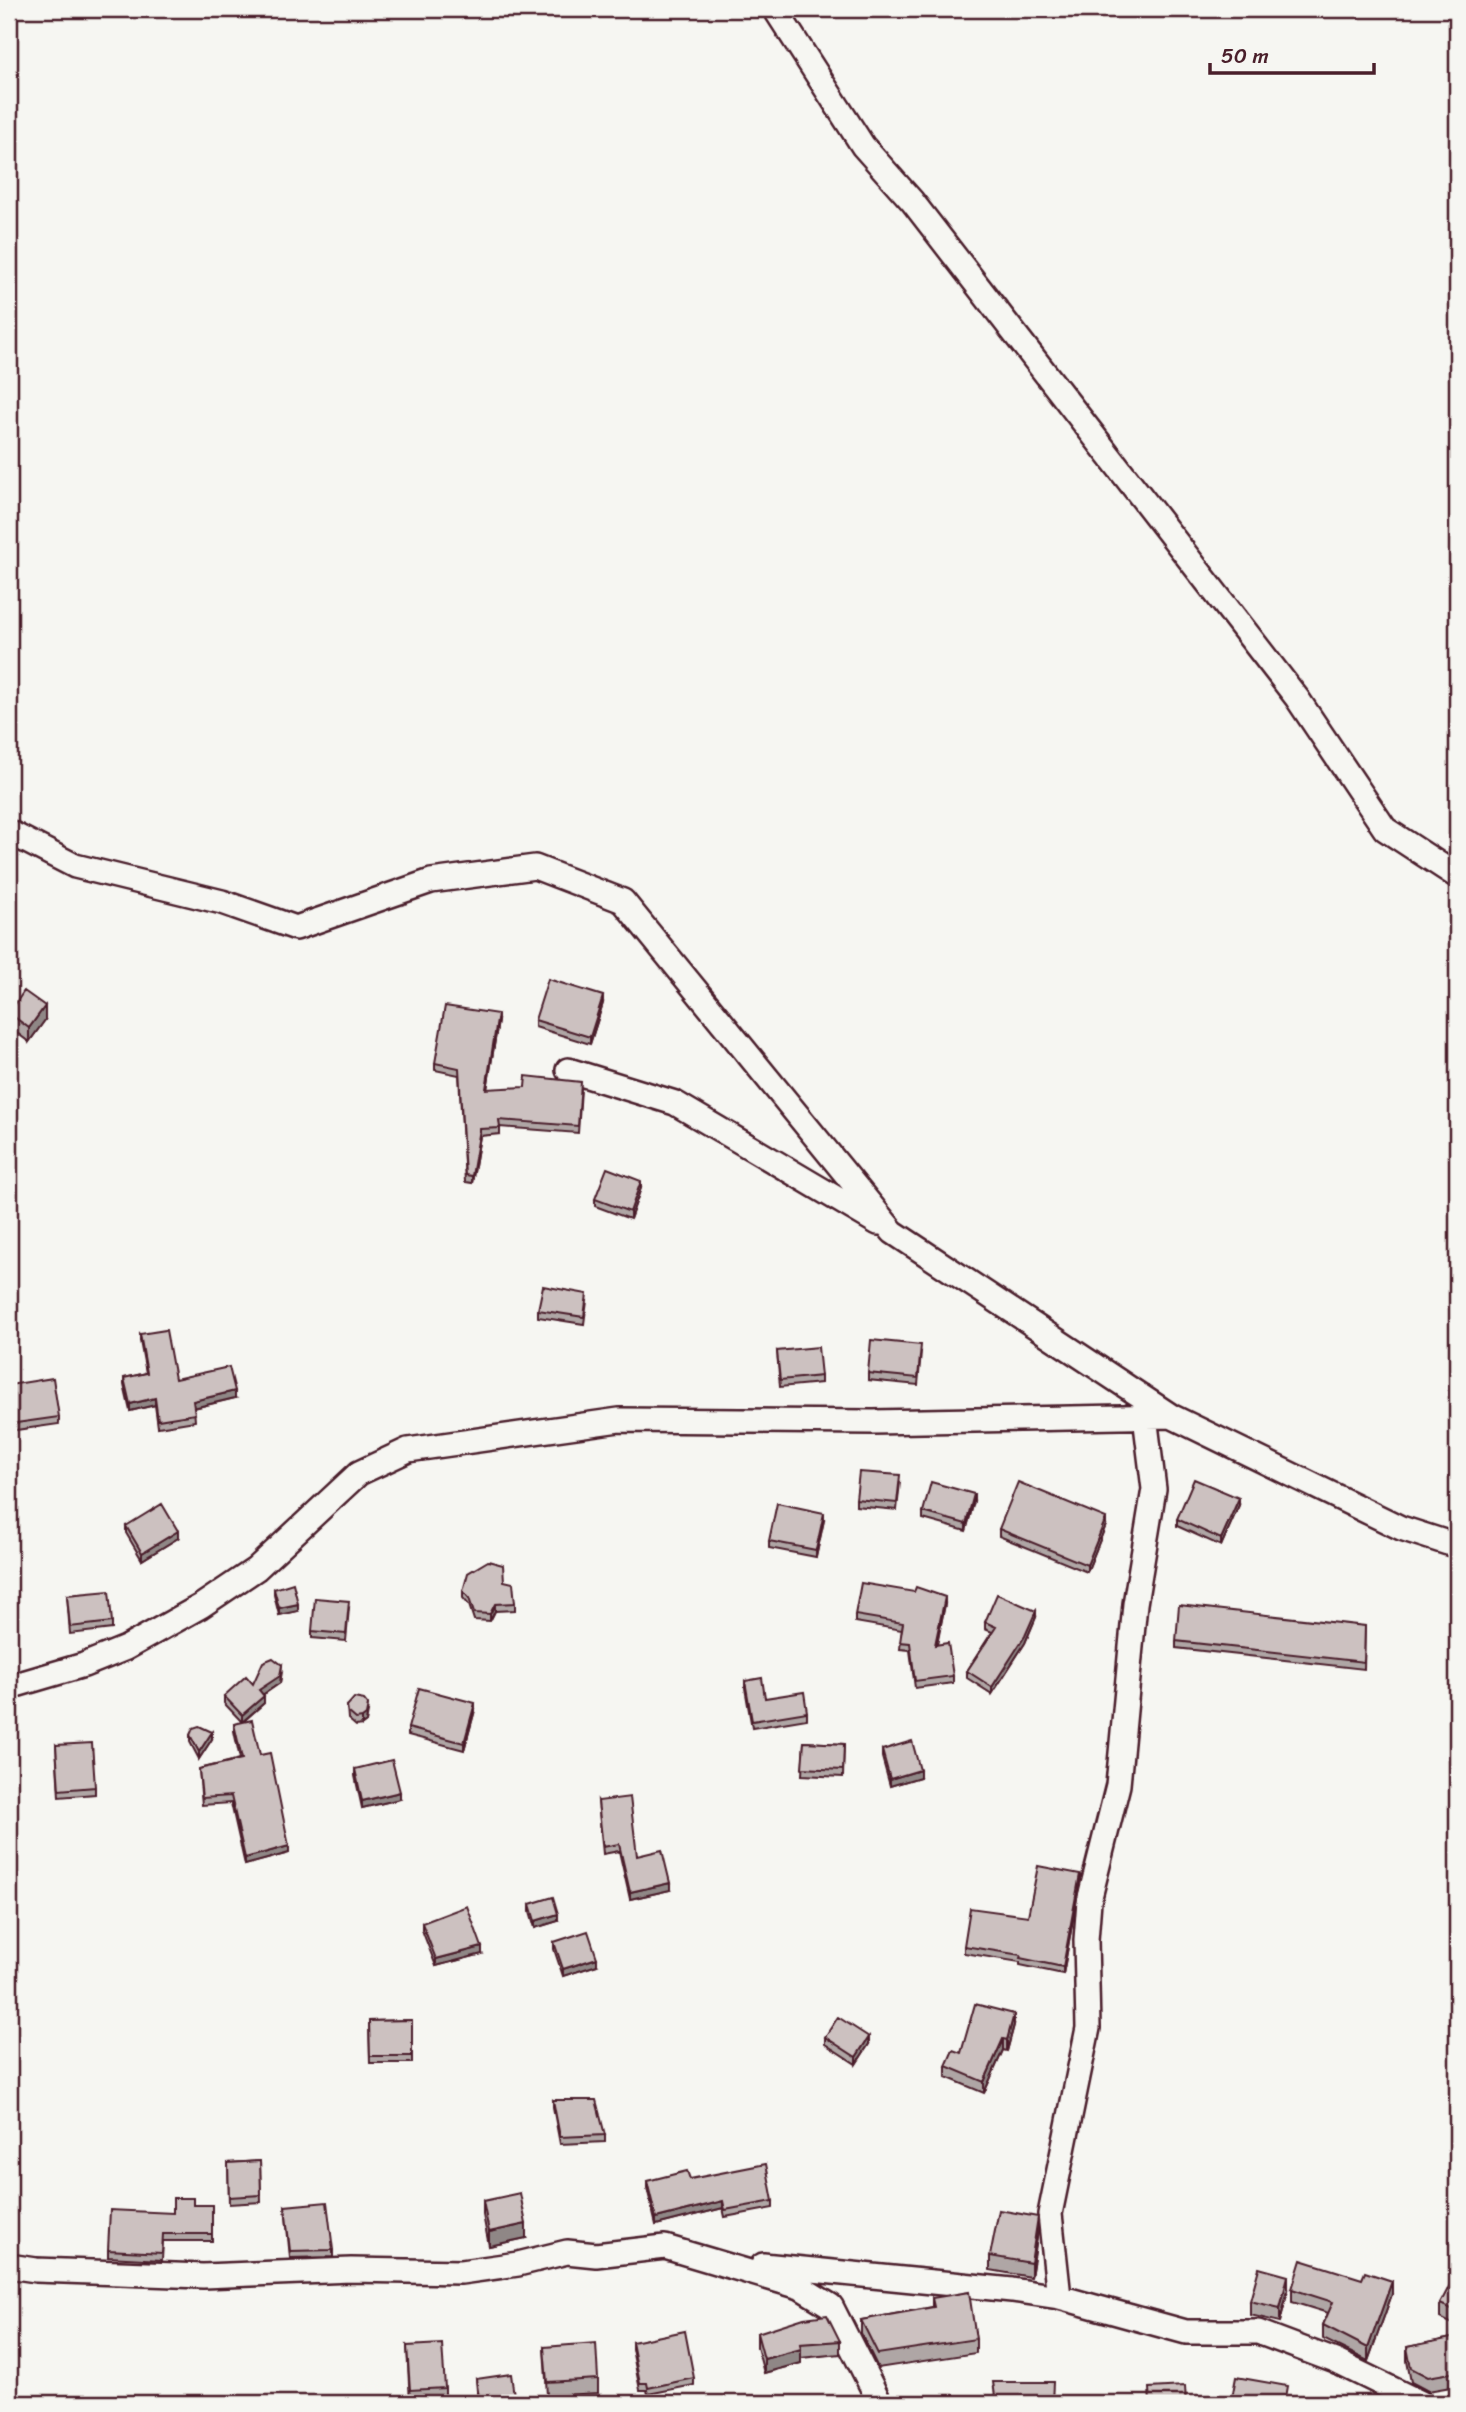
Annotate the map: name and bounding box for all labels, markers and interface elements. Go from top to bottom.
scale bar [1210,32,1375,76]
text: 50 m [1221,37,1269,75]

